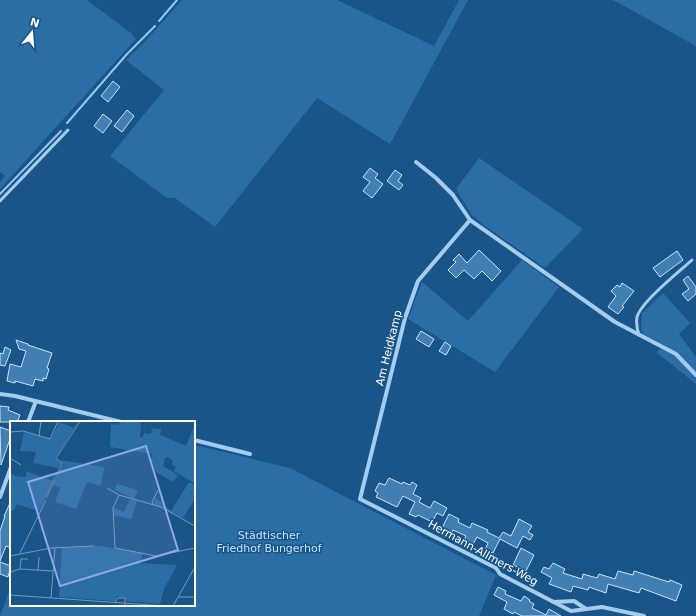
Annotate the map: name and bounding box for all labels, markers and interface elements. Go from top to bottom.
north arrow [12,12,52,52]
text: N [28,15,41,30]
street label: Am Heidkamp [373,309,405,387]
inset map [10,421,195,606]
street label: Hermann-Allmers-Weg [426,517,540,589]
park label: Städtischer Friedhof Bungerhof [216,529,323,555]

